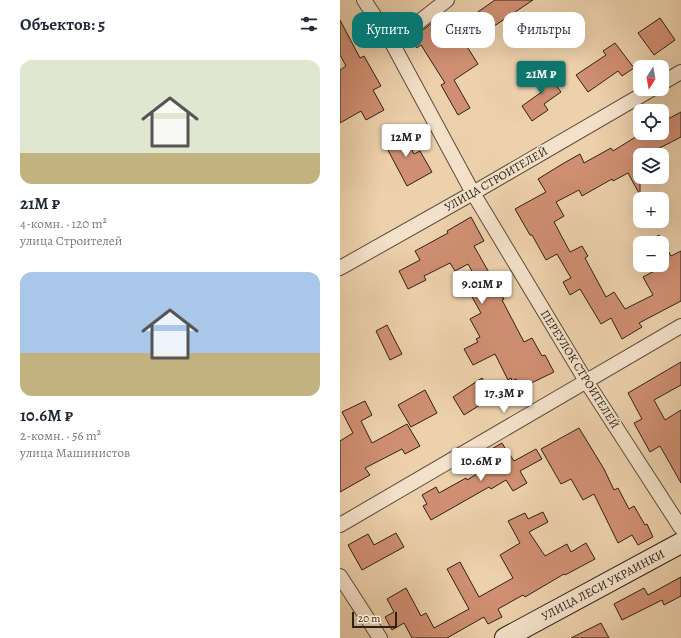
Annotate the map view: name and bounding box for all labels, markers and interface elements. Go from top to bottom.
chip: Купить [352,12,423,48]
chip: Снять [431,12,495,48]
chip: Фильтры [503,12,585,48]
text: Объектов: 5 [20,13,105,36]
icon: filters [298,13,320,35]
north arrow [633,60,669,96]
map controls [633,60,669,272]
pin: 21M ₽ [513,61,569,95]
text: 21M ₽ [526,65,556,82]
icon: home [134,86,206,158]
button: locate [633,104,669,140]
pin: 12M ₽ [378,124,434,158]
text: 12M ₽ [391,128,421,145]
street label: УЛИЦА СТРОИТЕЛЕЙ [442,143,550,215]
button: layers [633,148,669,184]
text: 21M ₽ [20,192,60,215]
button: + [633,192,669,228]
text: 4-комн. · 120 m² [20,215,107,232]
text: улица Строителей [20,232,122,249]
button: − [633,236,669,272]
pin: 9.01M ₽ [445,271,519,305]
text: 9.01M ₽ [462,275,502,292]
icon: home [134,298,206,370]
street label: ПЕРЕУЛОК СТРОИТЕЛЕЙ [537,307,623,431]
pin: 17.3M ₽ [467,380,541,414]
text: 17.3M ₽ [484,384,524,401]
text: 10.6M ₽ [20,404,73,427]
text: 2-комн. · 56 m² [20,427,101,444]
text: улица Машинистов [20,444,130,461]
pin: 10.6M ₽ [444,448,518,482]
text: 10.6M ₽ [461,452,501,469]
street label: УЛИЦА ЛЕСИ УКРАИНКИ [539,546,667,624]
scale bar [352,610,397,629]
text: 20 m [358,611,380,626]

